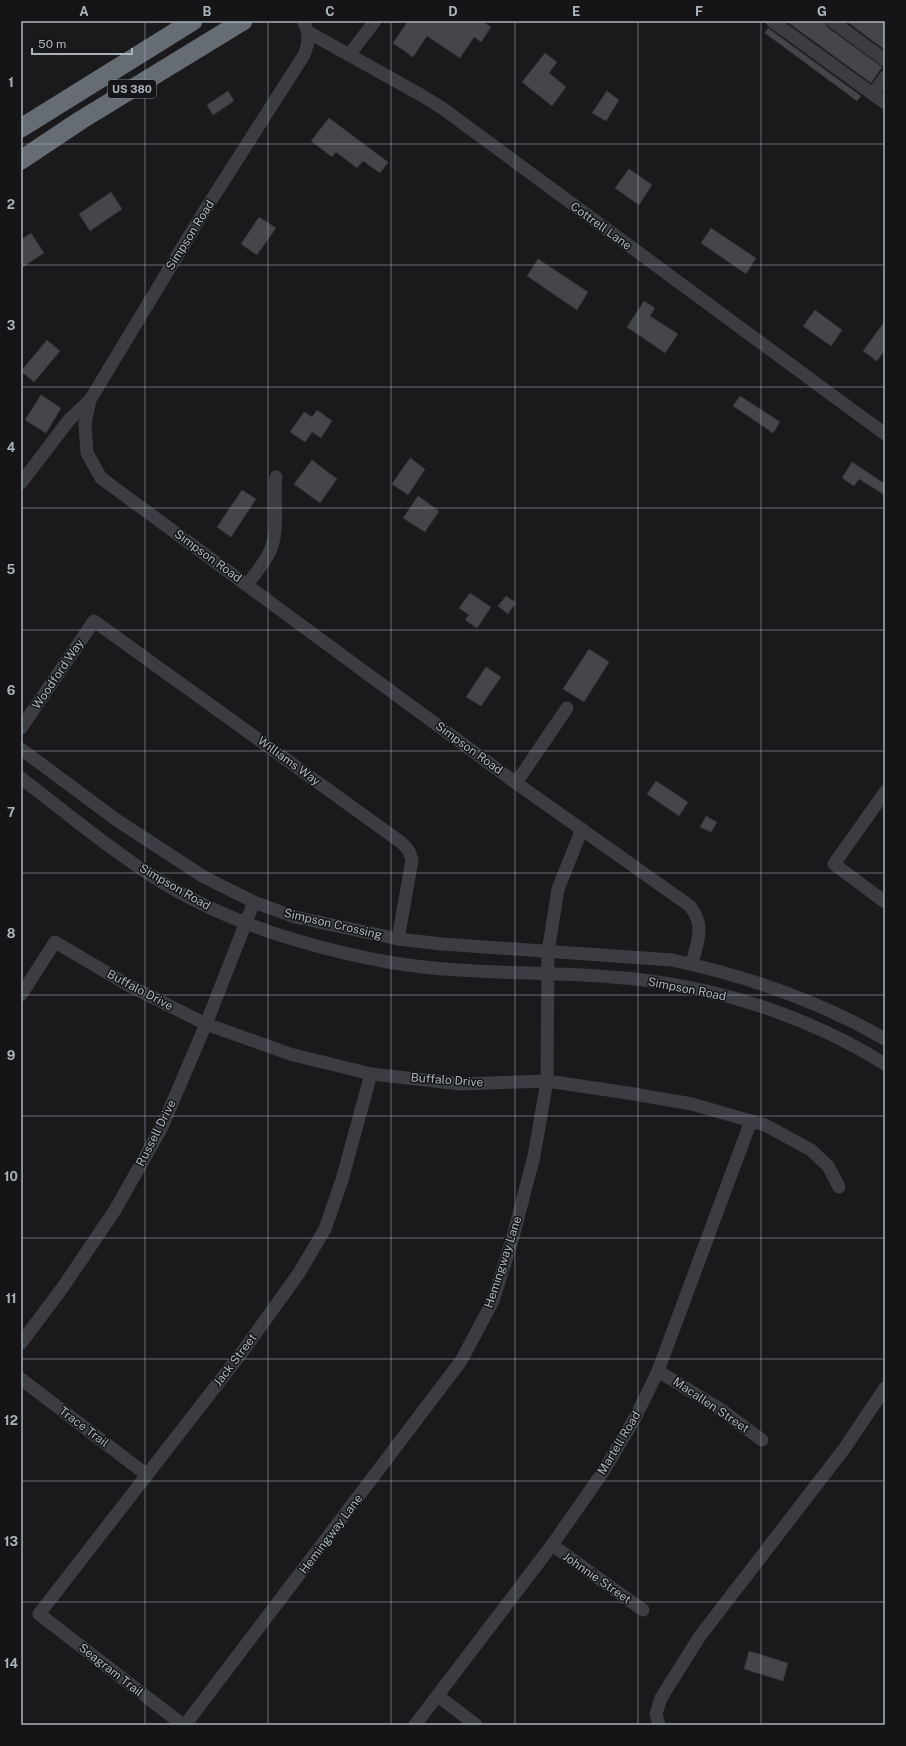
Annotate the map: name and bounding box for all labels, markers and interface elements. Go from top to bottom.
text: A [79,4,89,19]
text: B [203,4,212,19]
text: C [325,4,335,19]
text: D [448,4,458,19]
text: E [572,4,580,19]
text: F [695,4,703,19]
text: G [817,4,827,19]
scale bar [32,30,132,56]
text: 50 m [38,37,66,51]
text: 1 [8,75,14,90]
road number: US 380 [108,80,156,98]
text: 2 [7,197,15,212]
street label: Simpson Road [163,197,217,273]
street label: Cottrell Lane [568,199,634,253]
text: 3 [7,318,16,333]
text: 4 [7,440,16,455]
street label: Simpson Road [172,527,244,585]
text: 5 [7,562,16,577]
street label: Woodford Way [29,636,87,712]
text: 6 [7,683,16,698]
street label: Simpson Road [433,719,505,777]
street label: Williams Way [255,734,323,789]
text: 7 [7,805,15,820]
street label: Simpson Road [137,861,213,913]
street label: Simpson Crossing [282,906,384,942]
text: 8 [7,926,16,941]
street label: Buffalo Drive [105,967,176,1013]
street label: Simpson Road [647,975,727,1003]
text: 9 [7,1048,15,1063]
street label: Buffalo Drive [410,1070,484,1090]
street label: Russell Drive [133,1097,179,1169]
text: 10 [4,1169,18,1184]
street label: Hemingway Lane [482,1214,525,1310]
text: 11 [5,1291,17,1306]
street label: Jack Street [211,1331,260,1389]
street label: Macallen Street [670,1374,752,1436]
street label: Trace Trail [56,1404,112,1450]
street label: Martell Road [595,1409,643,1477]
text: 12 [4,1413,18,1428]
street label: Hemingway Lane [297,1491,366,1576]
text: 13 [4,1534,18,1549]
street label: Johnnie Street [560,1549,634,1607]
street label: Seagram Trail [76,1641,146,1700]
text: 14 [4,1656,19,1671]

